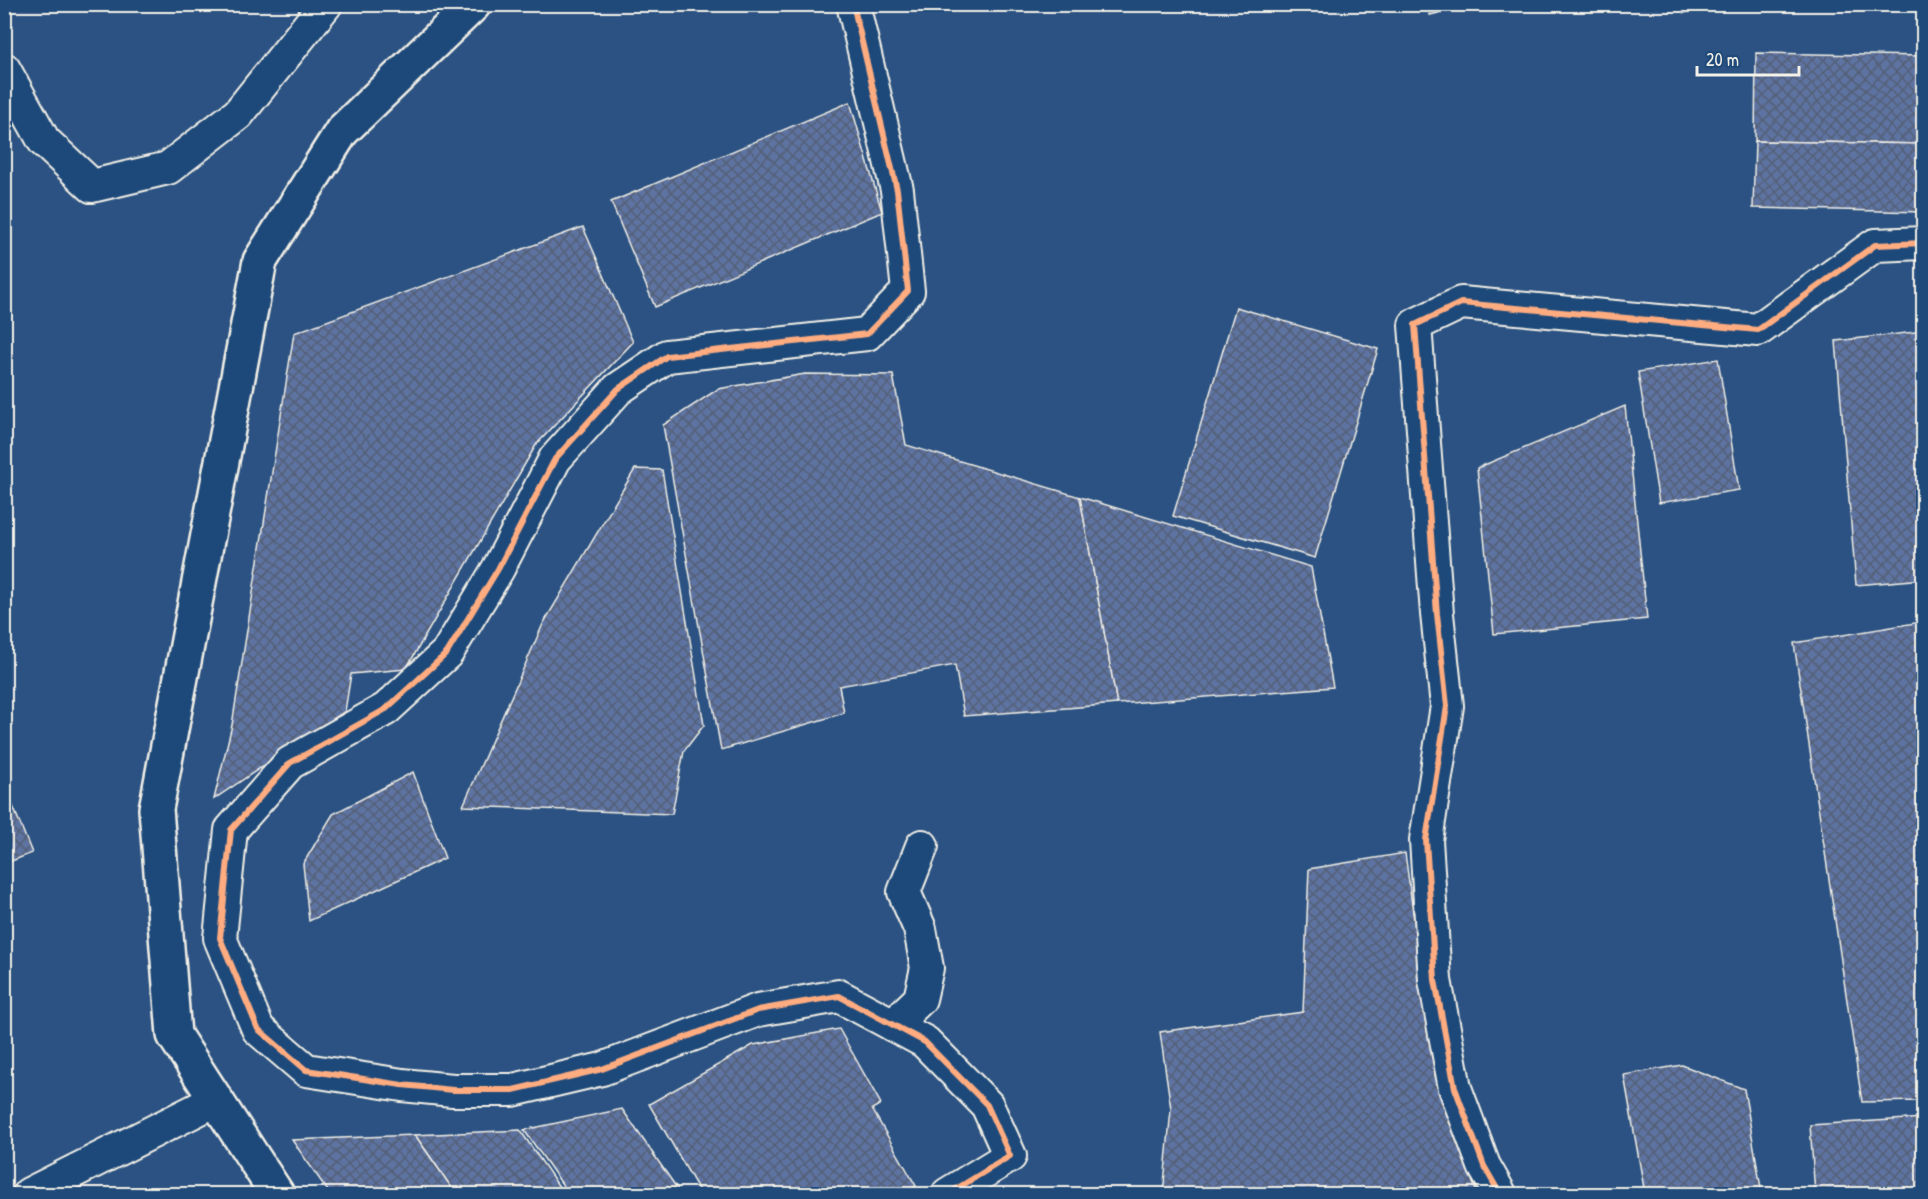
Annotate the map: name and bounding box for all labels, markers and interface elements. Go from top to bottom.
scale bar [1697,39,1799,77]
text: 20 m [1706,47,1739,72]

